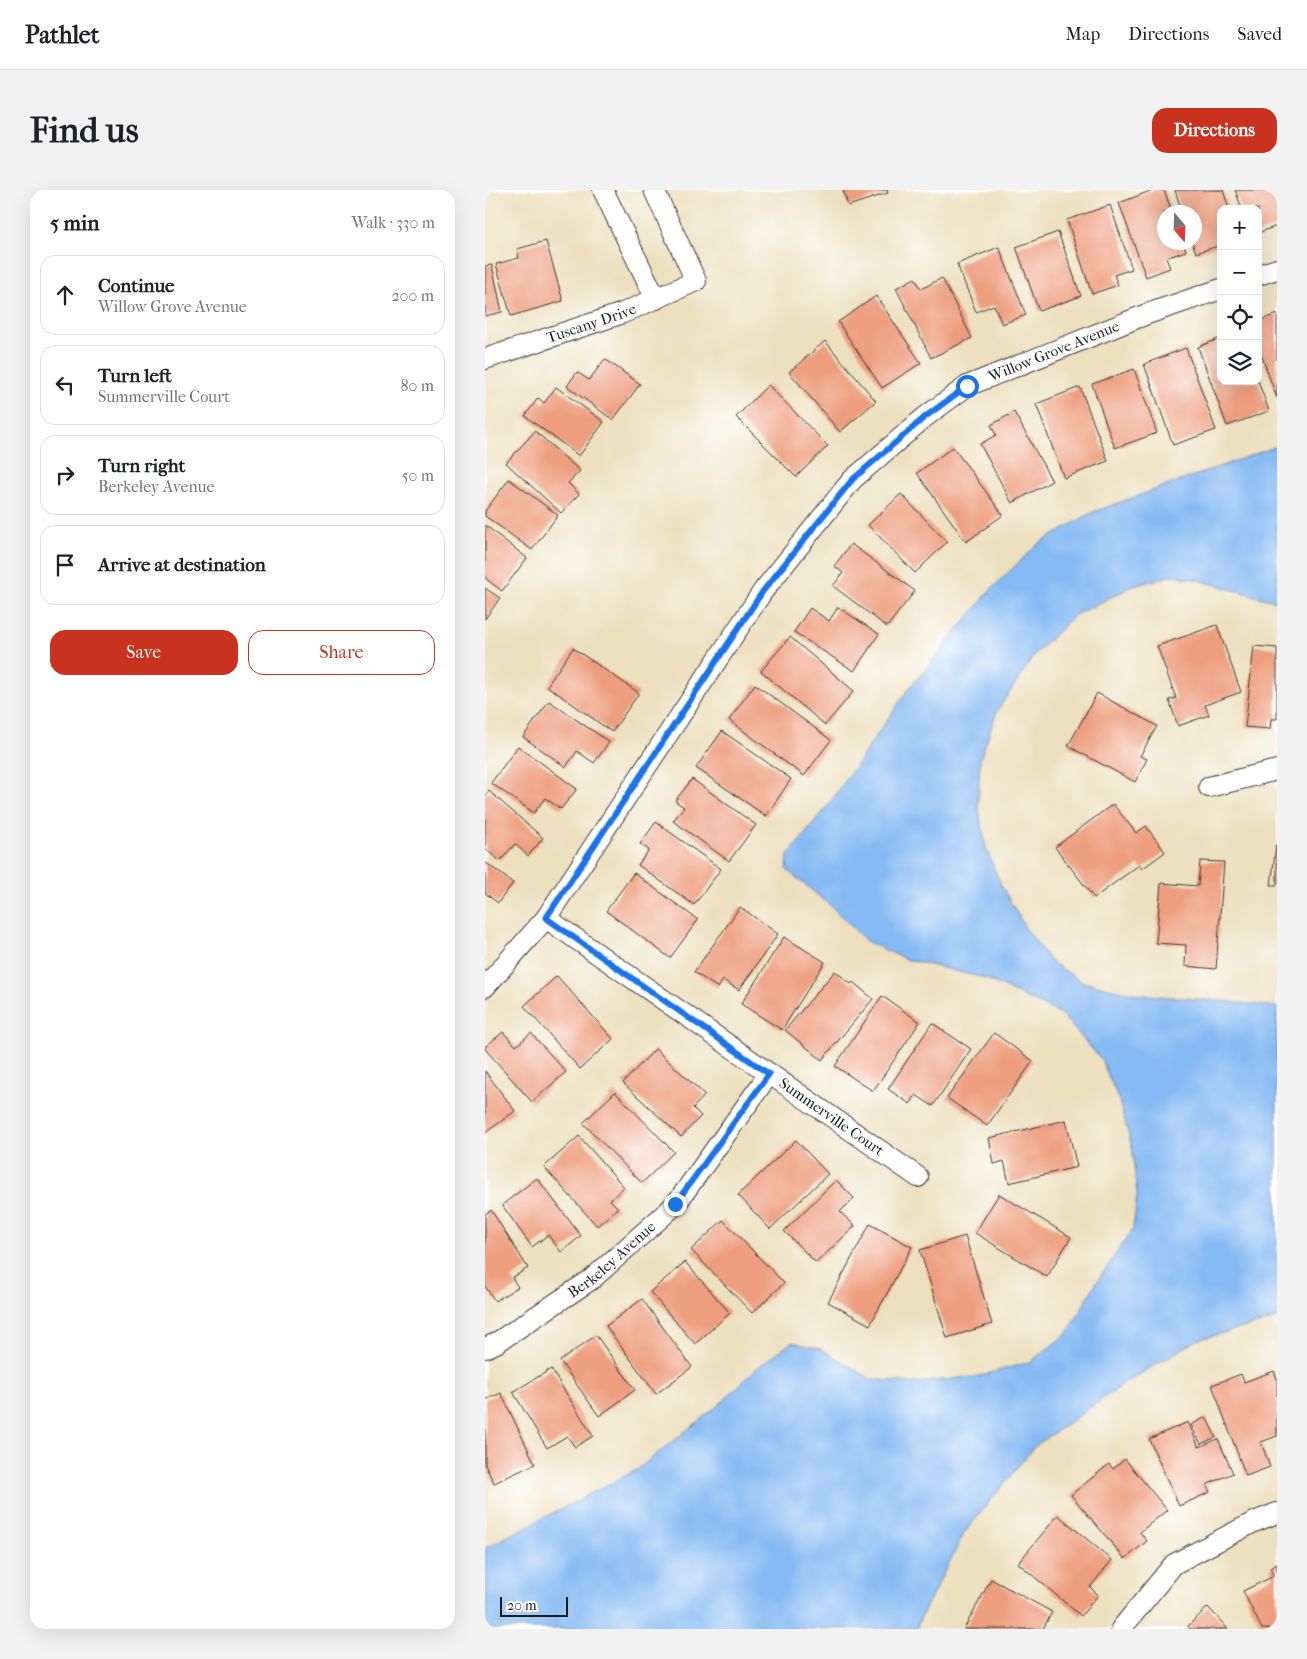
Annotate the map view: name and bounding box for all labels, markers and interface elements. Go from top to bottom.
text: Pathlet [25,21,99,49]
text: Map [1066,24,1100,45]
text: Directions [1128,24,1209,45]
text: Saved [1237,24,1282,45]
button: Directions [1152,108,1277,153]
text: Find us [30,110,139,151]
north arrow [1157,205,1202,250]
map controls [1217,205,1262,385]
button: + [1217,205,1262,250]
text: 5 min [50,211,99,235]
text: Walk · 330 m [352,213,435,232]
button: − [1217,250,1262,295]
text: Continue [98,275,174,297]
icon: ahead [51,281,79,309]
text: 200 m [391,286,434,305]
button: locate [1217,295,1262,340]
text: Willow Grove Avenue [98,297,247,316]
street label: Tuscany Drive [544,299,639,347]
street label: Willow Grove Avenue [985,317,1123,386]
button: layers [1217,340,1262,385]
text: Turn left [98,365,172,387]
icon: left [51,371,79,399]
route start [956,375,979,398]
text: 80 m [400,376,434,395]
text: Summerville Court [98,387,230,406]
text: Turn right [98,455,185,477]
icon: right [51,461,79,489]
text: 50 m [402,466,434,485]
text: Berkeley Avenue [98,477,214,496]
icon: arrive [51,551,79,579]
text: Arrive at destination [98,554,266,576]
button: Save [50,630,238,675]
button: Share [248,630,435,675]
street label: Summerville Court [776,1074,888,1160]
route end [664,1193,687,1216]
street label: Berkeley Avenue [564,1217,660,1302]
scale bar [500,1594,567,1617]
text: 20 m [507,1597,537,1614]

